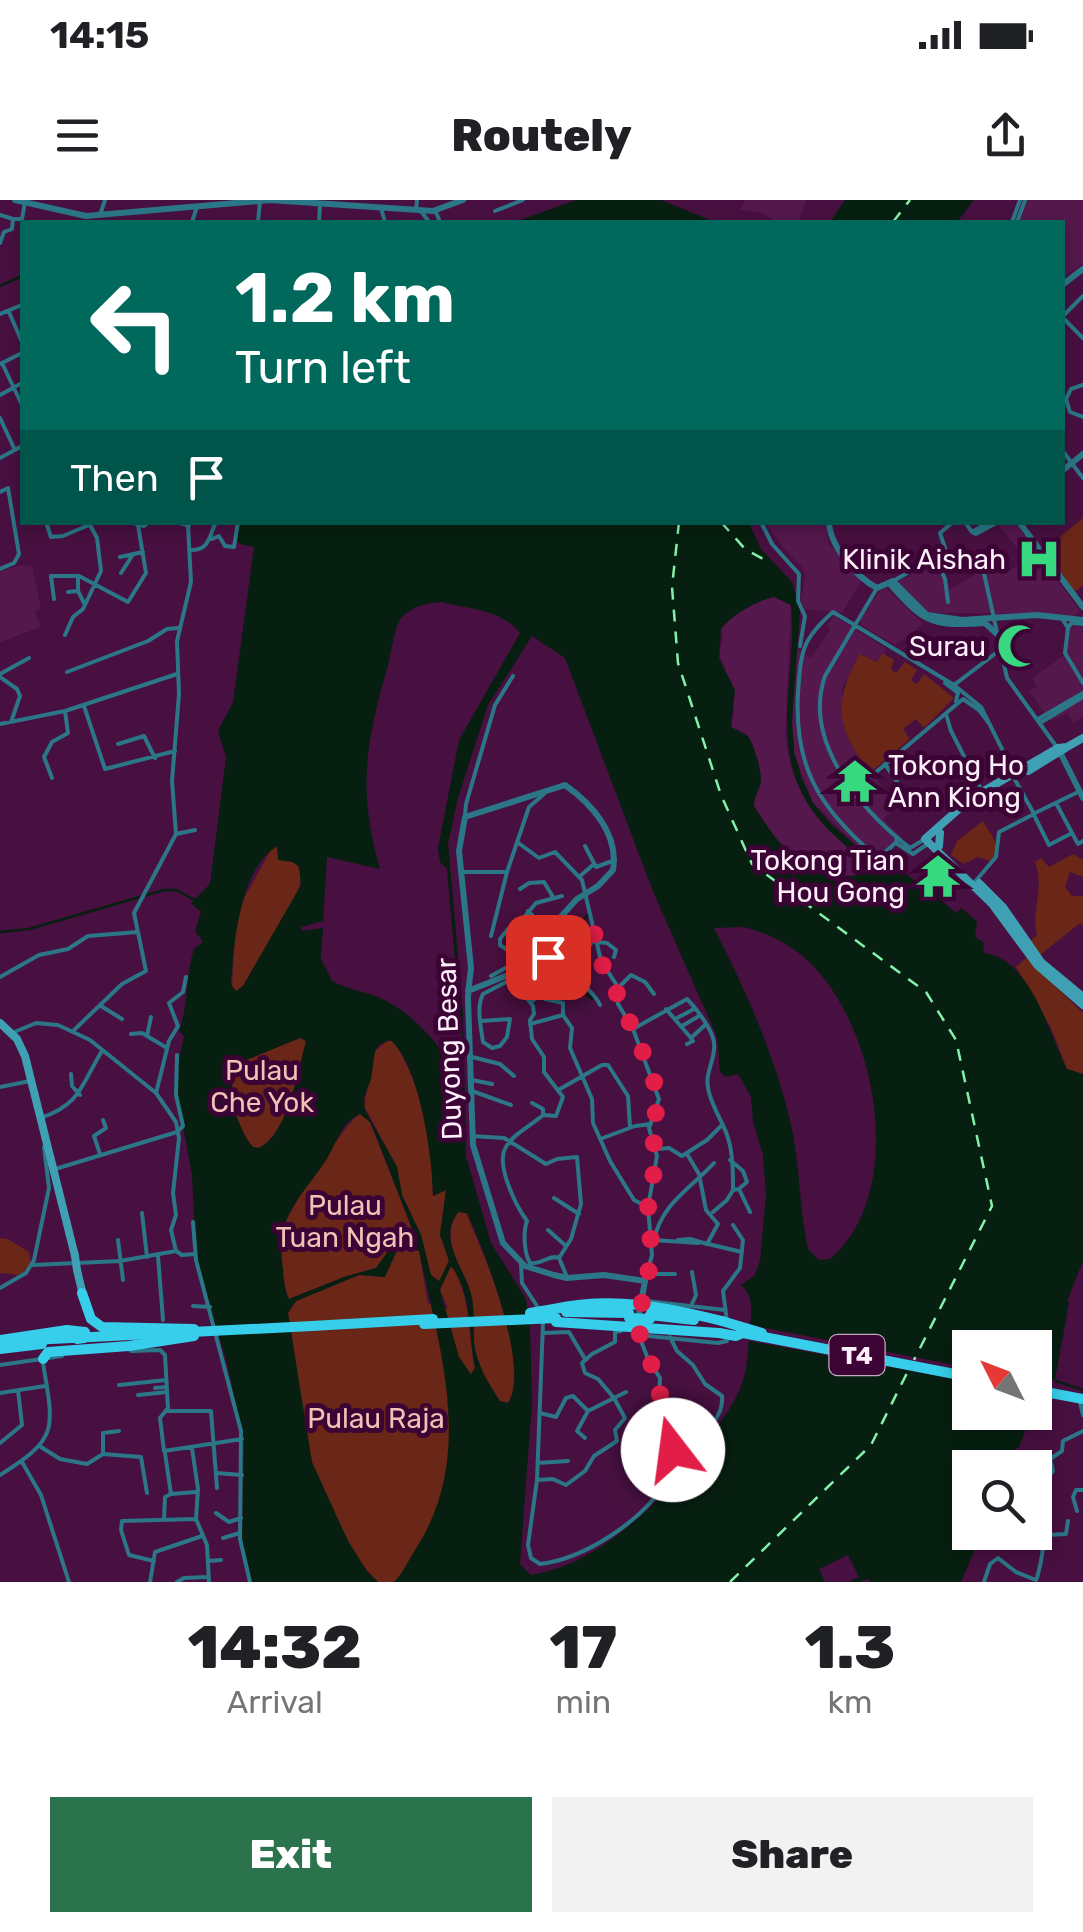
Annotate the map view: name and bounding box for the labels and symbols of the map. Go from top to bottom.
hospital icon: Klinik Aishah [1015,535,1063,583]
place label: Klinik Aishah [842,543,1006,576]
mosque icon: Surau [995,622,1043,670]
place label: Surau [909,630,986,663]
place label: Tokong Ho Ann Kiong [888,749,1024,814]
temple icon: Tokong Ho Ann Kiong [831,757,879,805]
place label: Tokong Tian Hou Gong [750,844,905,909]
temple icon: Tokong Tian Hou Gong [914,852,962,900]
pin [506,915,591,1000]
street label: Duyong Besar [429,957,469,1141]
park label: Pulau Che Yok [210,1054,314,1119]
park label: Pulau Tuan Ngah [276,1189,414,1254]
north arrow [952,1330,1052,1430]
road number: T4 [830,1335,884,1375]
position arrow [621,1398,725,1502]
park label: Pulau Raja [307,1402,445,1435]

